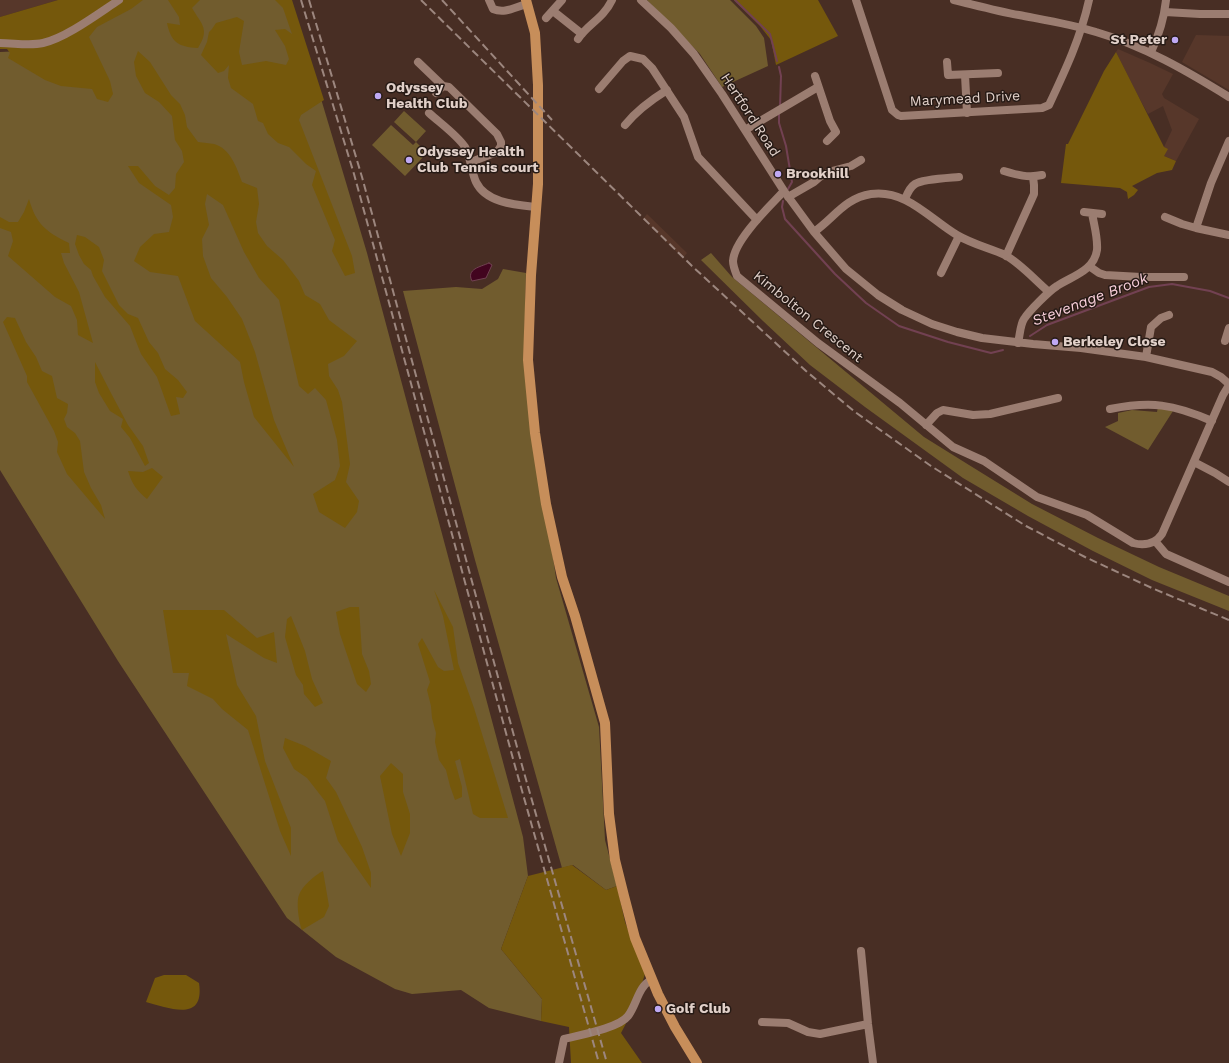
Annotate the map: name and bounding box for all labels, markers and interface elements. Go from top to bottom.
place label: St Peter [1110,32,1167,48]
marker: St Peter [1170,35,1180,45]
street label: Hertford Road [717,70,783,160]
place label: Odyssey Health Club [386,80,467,112]
street label: Marymead Drive [909,88,1021,110]
marker: Odyssey Health Club [373,91,383,101]
place label: Odyssey Health Club Tennis court [417,144,538,176]
marker: Odyssey Health Club Tennis court [404,155,414,165]
place label: Brookhill [786,166,849,182]
marker: Brookhill [773,169,783,179]
street label: Kimbolton Crescent [750,268,866,366]
water label: Stevenage Brook [1030,270,1150,330]
place label: Berkeley Close [1063,334,1165,350]
marker: Berkeley Close [1050,337,1060,347]
place label: Golf Club [666,1001,730,1017]
marker: Golf Club [653,1004,663,1014]

